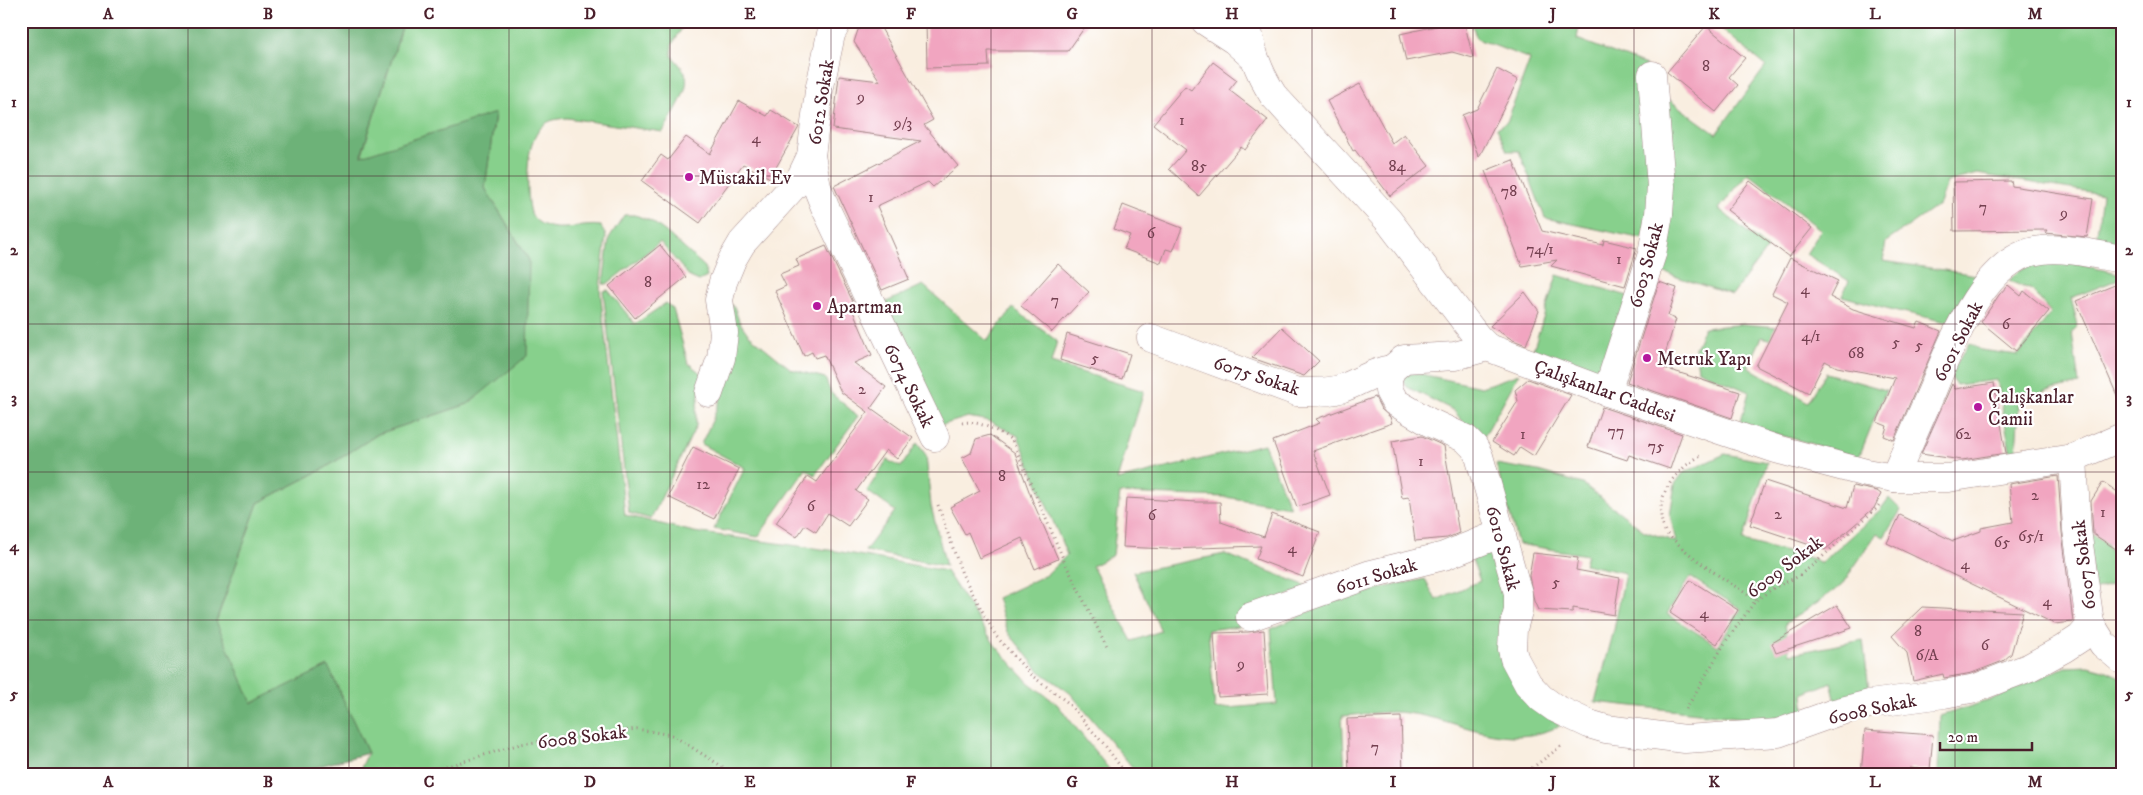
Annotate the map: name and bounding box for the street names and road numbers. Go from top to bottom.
street label: 6012 Sokak [803,57,840,147]
street label: 6003 Sokak [1624,220,1669,311]
street label: 6001 Sokak [1928,297,1989,386]
street label: 6074 Sokak [878,340,939,432]
street label: 6075 Sokak [1210,352,1303,401]
street label: Çalışkanlar Caddesi [1531,355,1678,428]
street label: 6010 Sokak [1480,503,1525,594]
street label: 6007 Sokak [2067,518,2101,611]
street label: 6009 Sokak [1742,531,1828,603]
street label: 6011 Sokak [1333,553,1421,600]
street label: 6008 Sokak [1826,689,1919,730]
street label: 6008 Sokak [536,721,629,754]

